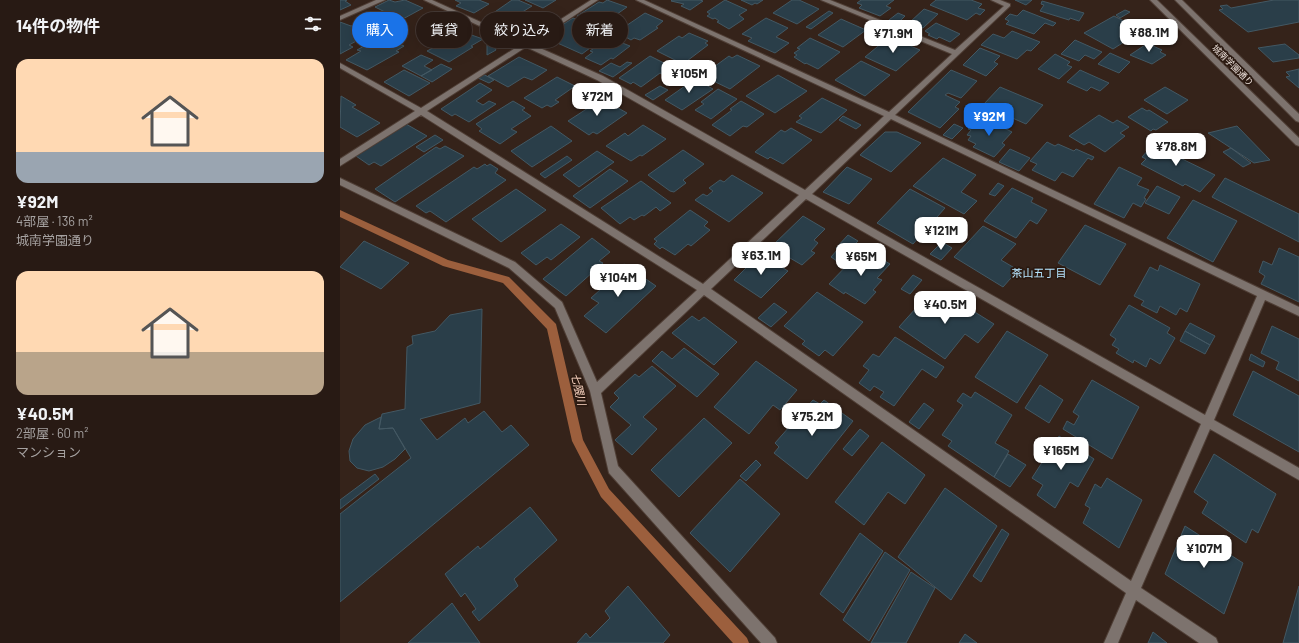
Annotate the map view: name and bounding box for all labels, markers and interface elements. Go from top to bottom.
chip: 購入 [352,12,408,48]
chip: 賃貸 [416,12,472,48]
chip: 絞り込み [480,12,564,48]
chip: 新着 [572,12,628,48]
icon: filters [302,13,324,35]
text: 14件の物件 [16,15,100,35]
pin: ¥88.1M [1116,19,1182,53]
pin: ¥71.9M [860,20,926,54]
text: ¥88.1M [1129,24,1169,40]
text: ¥71.9M [873,25,913,41]
street label: 城南学園通り [1210,42,1256,88]
pin: ¥105M [661,60,717,94]
text: ¥105M [670,65,708,81]
pin: ¥72M [573,83,621,117]
icon: home [134,85,206,157]
text: ¥72M [581,88,613,104]
pin: ¥92M [965,103,1013,137]
text: ¥92M [973,108,1005,124]
pin: ¥78.8M [1143,133,1209,167]
text: ¥78.8M [1155,138,1197,154]
text: ¥92M [16,191,58,211]
text: 4部屋 · 136 m² [16,213,93,229]
pin: ¥121M [913,217,969,251]
text: ¥121M [924,222,958,238]
text: 城南学園通り [16,232,94,248]
pin: ¥63.1M [728,242,794,276]
pin: ¥65M [837,243,885,277]
text: ¥63.1M [741,247,781,263]
text: ¥65M [845,248,877,264]
pin: ¥104M [590,264,646,298]
district label: 茶山五丁目 [1012,266,1067,279]
text: ¥104M [599,269,637,285]
pin: ¥40.5M [912,291,978,325]
text: ¥40.5M [923,296,967,312]
icon: home [134,297,206,369]
water label: 七隈川 [569,371,589,408]
text: ¥40.5M [16,403,74,423]
pin: ¥75.2M [779,403,845,437]
text: ¥75.2M [791,408,833,424]
text: 2部屋 · 60 m² [16,425,89,441]
pin: ¥165M [1033,437,1089,471]
text: ¥165M [1043,442,1079,458]
text: マンション [16,444,81,460]
pin: ¥107M [1176,535,1232,569]
text: ¥107M [1186,540,1222,556]

